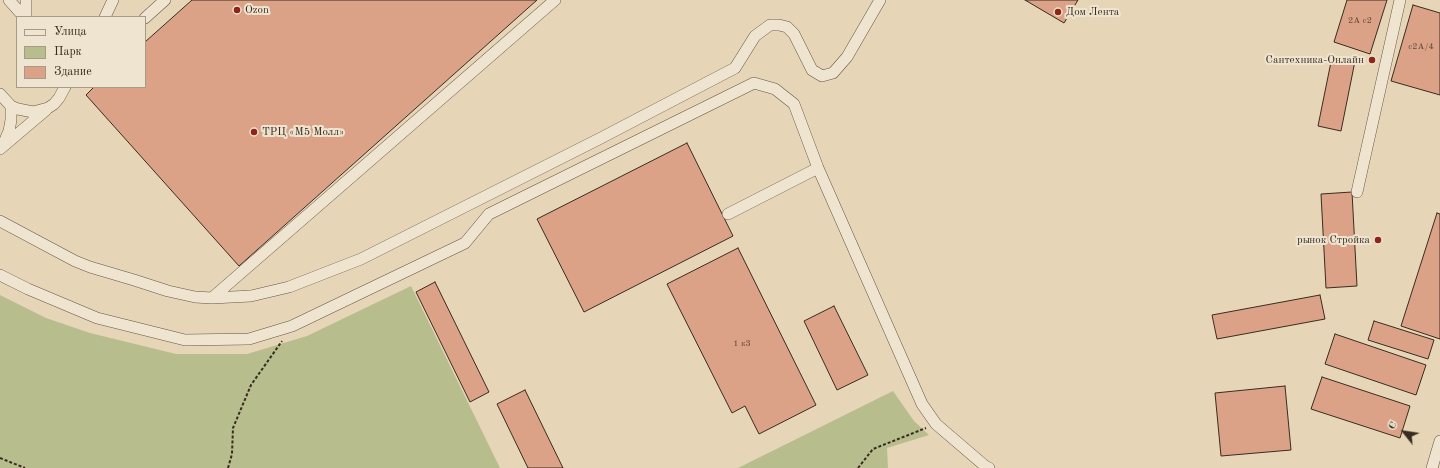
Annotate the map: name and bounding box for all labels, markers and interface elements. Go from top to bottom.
place label: Ozon [245,3,269,17]
marker: Ozon [232,5,242,15]
place label: Дом Лента [1066,5,1119,19]
marker: Дом Лента [1053,7,1063,17]
legend [16,16,146,88]
house number: 2А с2 [1348,16,1372,26]
text: Улица [54,26,87,38]
house number: с2А/4 [1408,42,1434,52]
text: Парк [54,46,82,58]
place label: Сантехника-Онлайн [1266,53,1364,67]
marker: Сантехника-Онлайн [1367,55,1377,65]
text: Здание [54,66,92,78]
place label: ТРЦ «М5 Молл» [262,125,344,139]
marker: ТРЦ «М5 Молл» [249,127,259,137]
place label: рынок Стройка [1297,233,1370,247]
marker: рынок Стройка [1373,235,1383,245]
house number: 1 к3 [733,339,751,349]
north arrow [1384,412,1424,452]
text: С [1387,420,1400,432]

